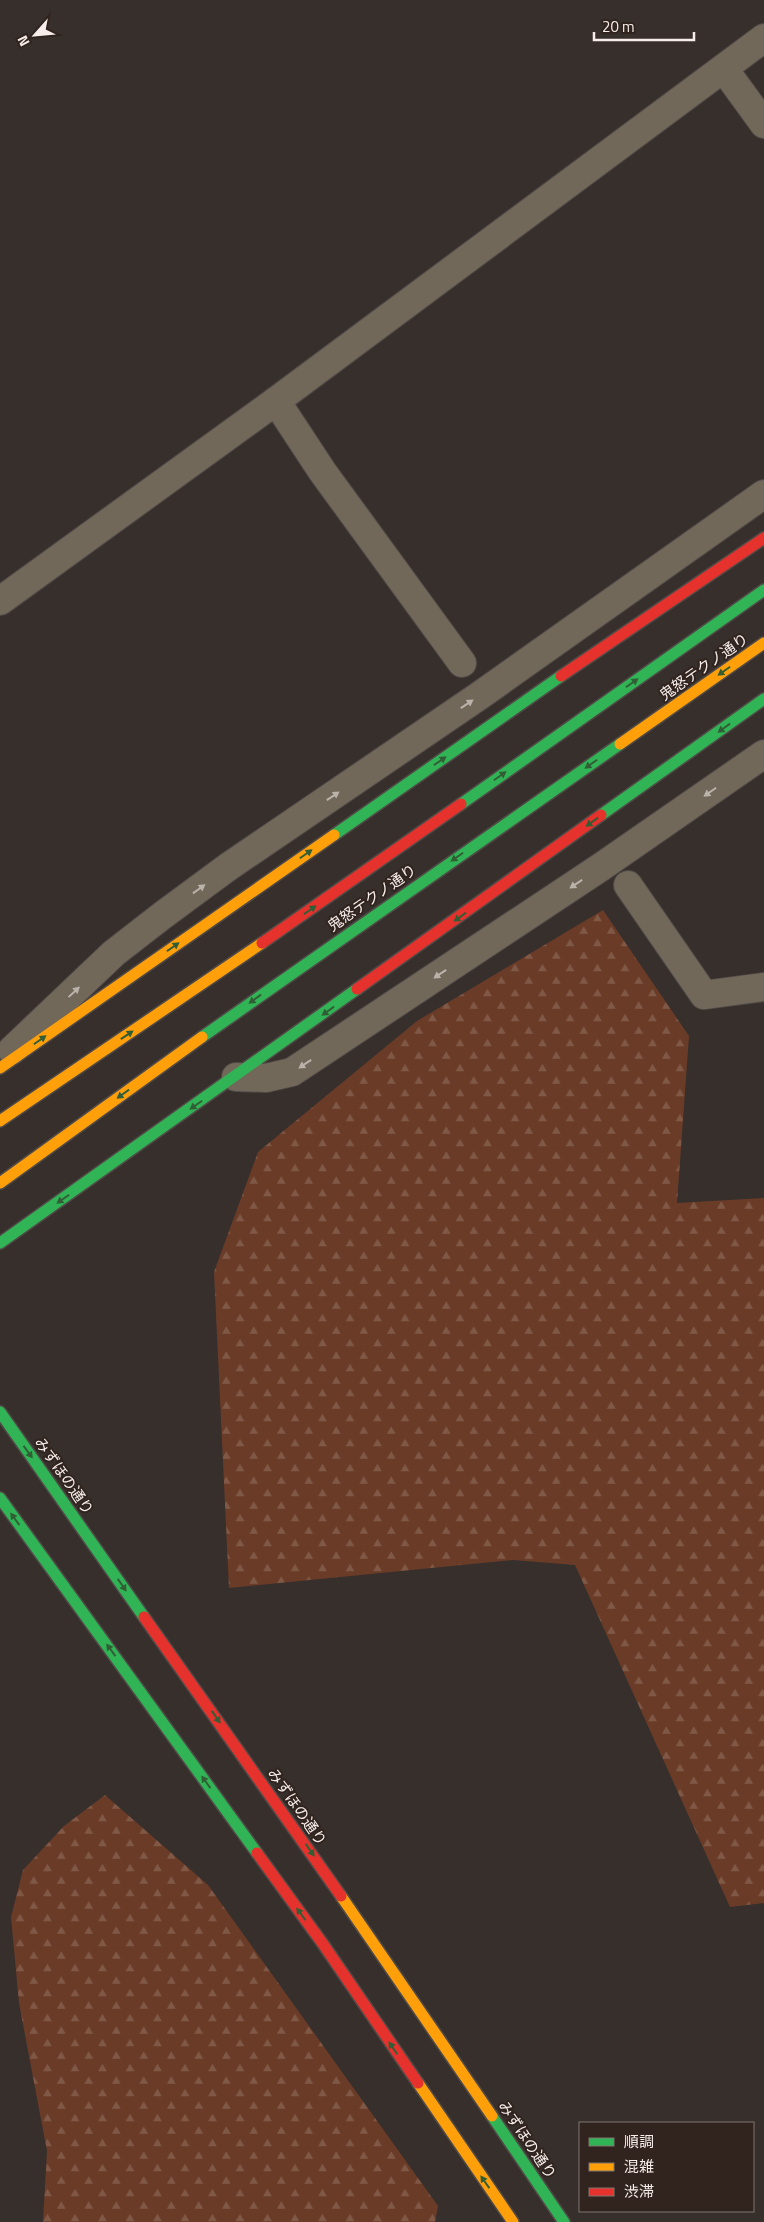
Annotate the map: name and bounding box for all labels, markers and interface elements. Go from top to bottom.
north arrow [10,10,60,60]
scale bar [594,10,694,42]
text: 20 m [602,15,635,38]
text: N [11,32,35,50]
street label: 鬼怒テクノ通り [654,627,753,706]
one-way arrow [717,666,731,676]
one-way arrow [626,678,639,688]
one-way arrow [460,700,474,709]
one-way arrow [718,722,731,733]
one-way arrow [433,756,447,766]
one-way arrow [584,759,597,769]
one-way arrow [493,771,506,781]
one-way arrow [703,787,716,797]
one-way arrow [326,791,339,801]
one-way arrow [585,817,599,827]
one-way arrow [300,849,313,859]
one-way arrow [451,852,464,862]
street label: 鬼怒テクノ通り [322,858,421,937]
one-way arrow [569,879,583,889]
one-way arrow [192,883,205,894]
one-way arrow [303,905,316,915]
one-way arrow [453,912,467,922]
one-way arrow [166,942,180,952]
one-way arrow [434,969,447,979]
one-way arrow [67,986,79,998]
one-way arrow [248,994,262,1004]
one-way arrow [321,1006,335,1016]
one-way arrow [120,1030,134,1040]
one-way arrow [33,1035,47,1045]
one-way arrow [298,1059,312,1069]
one-way arrow [116,1089,130,1099]
one-way arrow [189,1100,203,1110]
one-way arrow [56,1194,70,1204]
street label: みずほの通り [29,1432,100,1519]
one-way arrow [23,1445,33,1459]
one-way arrow [10,1512,20,1526]
one-way arrow [117,1578,127,1591]
one-way arrow [106,1643,116,1657]
one-way arrow [211,1711,221,1724]
street label: みずほの通り [262,1763,333,1850]
one-way arrow [201,1775,211,1789]
one-way arrow [305,1843,315,1857]
one-way arrow [296,1907,306,1921]
one-way arrow [388,2041,398,2055]
street label: みずほの通り [493,2096,562,2183]
legend [579,2122,754,2212]
text: 順調 [624,2130,654,2153]
text: 混雑 [624,2155,654,2178]
one-way arrow [480,2175,490,2189]
text: 渋滞 [624,2180,654,2203]

